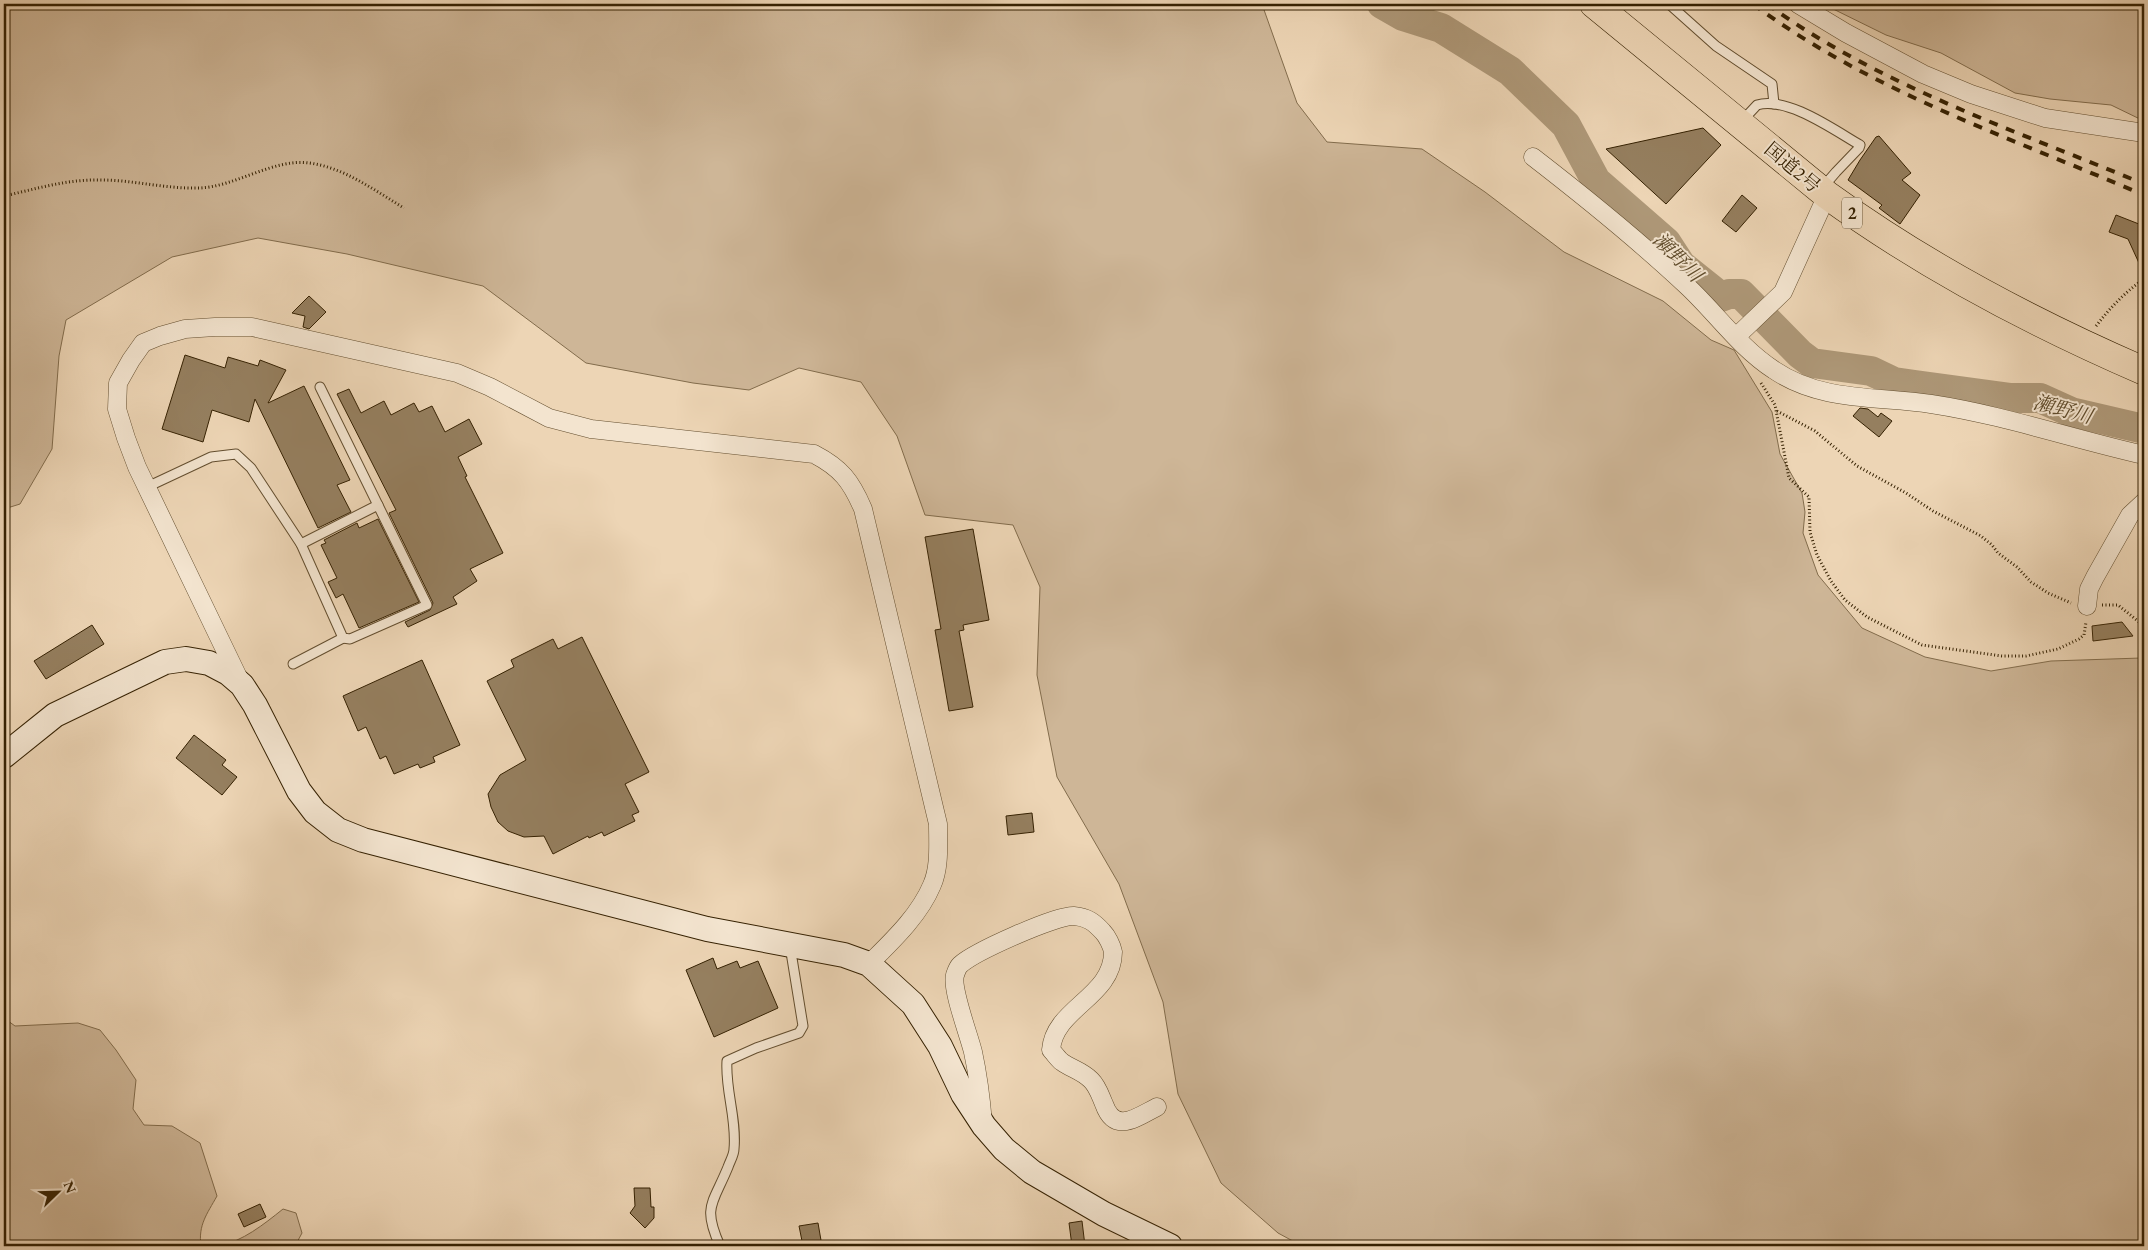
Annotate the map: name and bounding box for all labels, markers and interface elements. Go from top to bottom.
street label: 国道2号 [1759,137,1826,198]
road number: 2 [1842,198,1862,228]
water label: 瀬野川 [1648,227,1710,289]
water label: 瀬野川 [2031,389,2097,430]
north arrow [32,1168,82,1218]
text: N [59,1178,81,1196]

